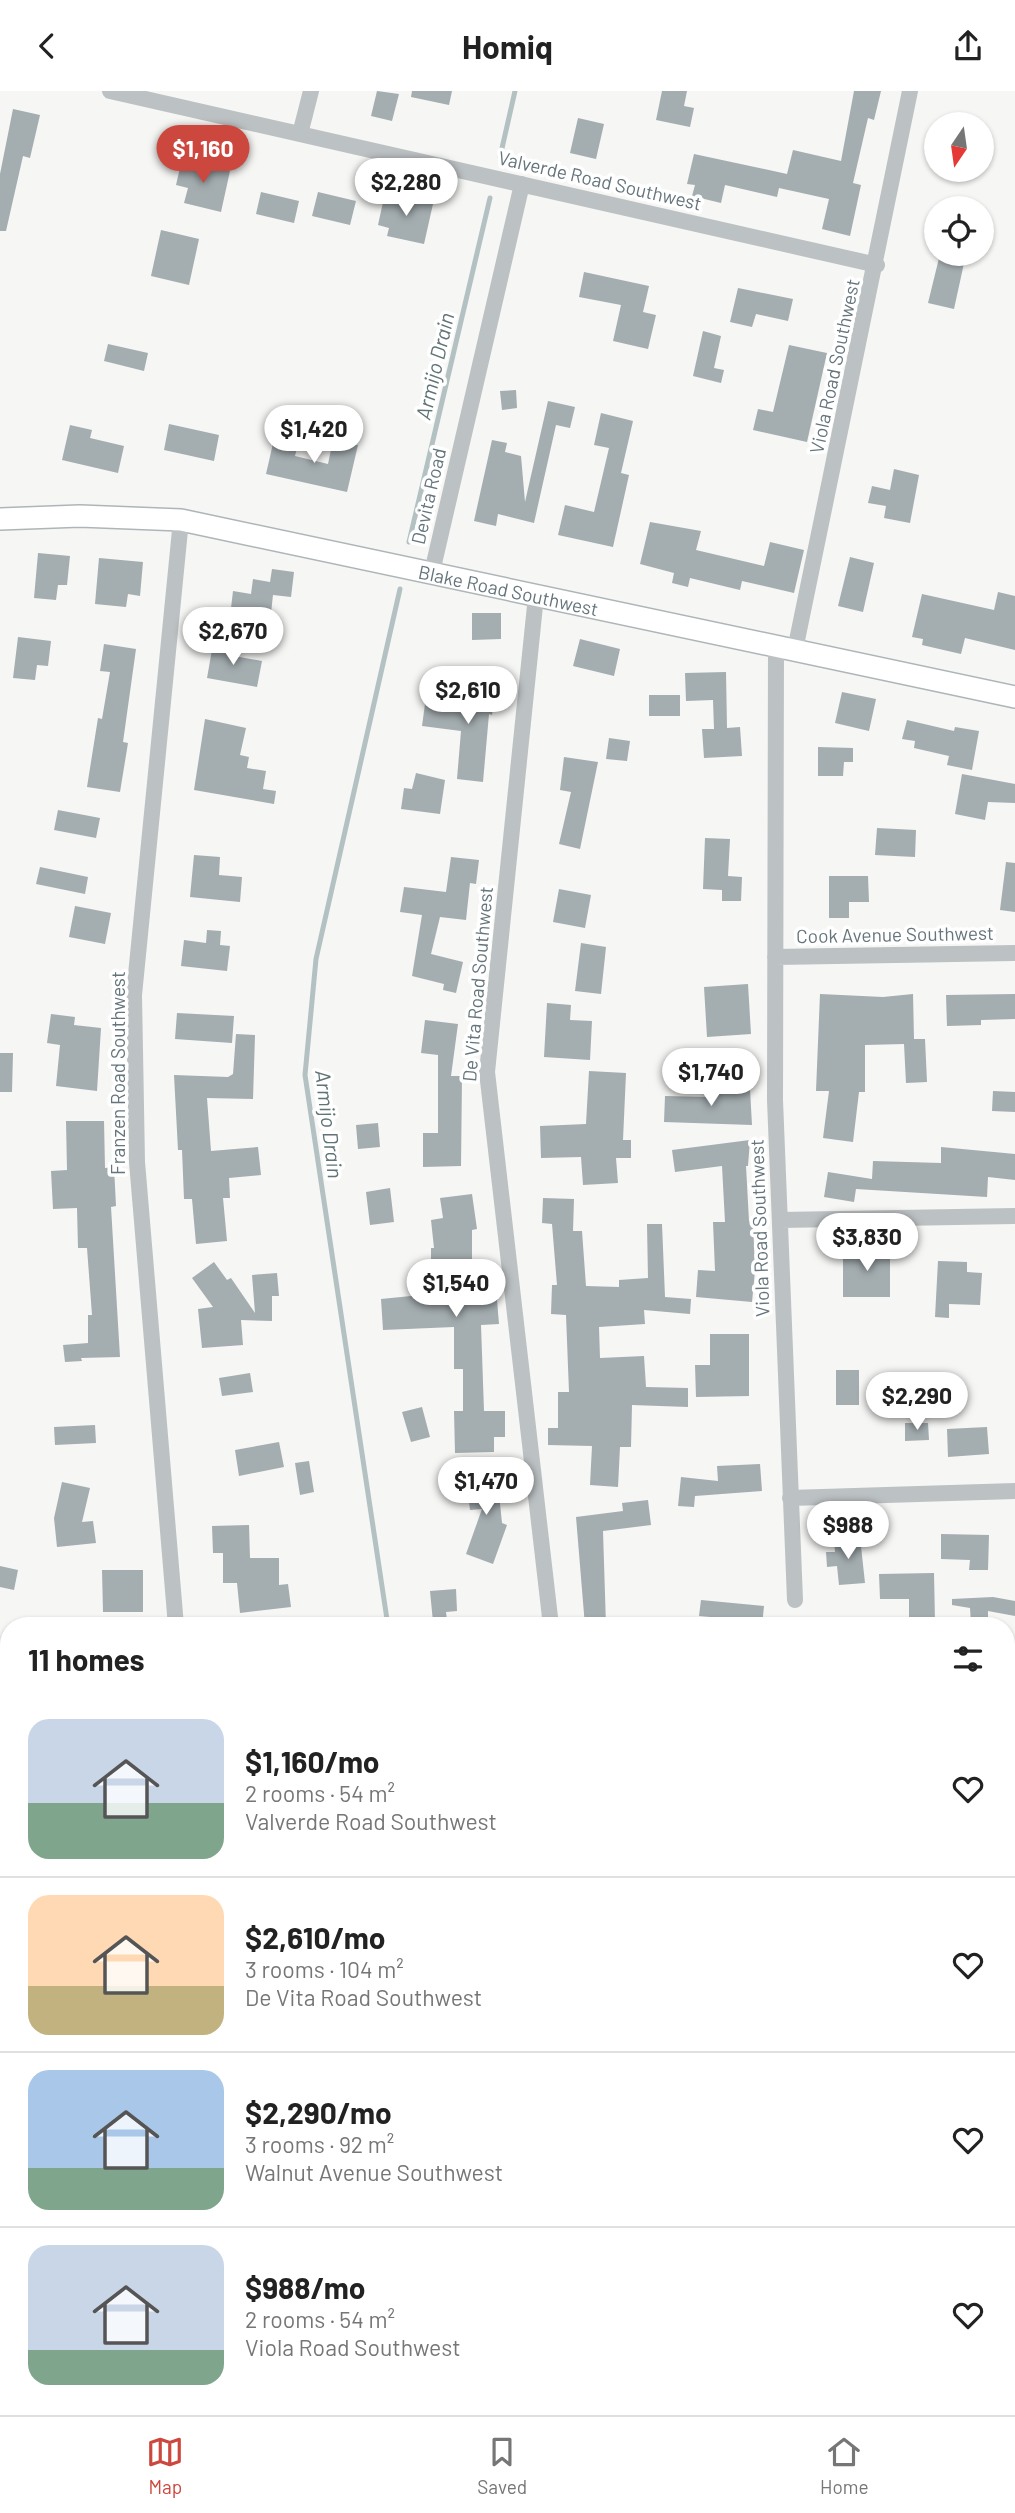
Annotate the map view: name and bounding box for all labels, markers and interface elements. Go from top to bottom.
icon: back [28,27,66,65]
text: Homiq [462,27,553,65]
icon: share [949,27,987,65]
north arrow [924,112,994,182]
map controls [924,112,994,266]
pin: $1,160 [146,125,260,185]
text: $1,160 [173,134,234,162]
street label: Valverde Road Southwest [496,145,704,215]
pin: $2,280 [349,159,463,218]
text: $2,280 [371,167,441,195]
button: locate [924,196,994,266]
street label: Viola Road Southwest [804,277,864,455]
water label: Armijo Drain [410,310,458,422]
pin: $1,420 [257,405,371,465]
text: $1,420 [280,414,348,442]
street label: Devita Road [406,446,450,546]
street label: Blake Road Southwest [417,559,600,620]
pin: $2,670 [176,607,290,667]
text: $2,670 [198,616,268,644]
pin: $2,610 [411,667,525,726]
text: $2,610 [435,675,501,703]
street label: De Vita Road Southwest [457,885,497,1083]
street label: Cook Avenue Southwest [796,921,994,947]
street label: Franzen Road Southwest [106,971,129,1175]
pin: $1,740 [654,1049,768,1108]
text: $1,740 [678,1057,744,1085]
water label: Armijo Drain [311,1068,349,1180]
street label: Viola Road Southwest [744,1139,774,1317]
pin: $3,830 [810,1213,924,1273]
text: $3,830 [832,1222,902,1250]
pin: $1,540 [399,1259,513,1319]
text: $1,540 [423,1268,489,1296]
pin: $2,290 [860,1373,974,1432]
text: $2,290 [882,1381,952,1409]
pin: $1,470 [429,1457,543,1517]
text: $1,470 [454,1466,518,1494]
pin: $988 [807,1501,889,1561]
text: $988 [823,1510,873,1538]
icon: filters [949,1640,987,1678]
text: 11 homes [28,1641,145,1677]
text: $1,160/mo [245,1743,380,1779]
icon: home [84,1747,168,1831]
icon: heart [949,1770,987,1808]
text: 2 rooms · 54 m² [245,1779,395,1807]
text: Valverde Road Southwest [245,1807,497,1835]
text: $2,610/mo [245,1919,386,1955]
icon: home [84,1923,168,2007]
icon: heart [949,1946,987,1984]
text: 3 rooms · 104 m² [245,1955,404,1983]
text: De Vita Road Southwest [245,1983,482,2011]
text: $2,290/mo [245,2094,392,2130]
icon: home [84,2098,168,2182]
icon: heart [949,2121,987,2159]
text: 3 rooms · 92 m² [245,2130,394,2158]
text: Walnut Avenue Southwest [245,2158,503,2186]
text: $988/mo [245,2269,366,2305]
icon: home [84,2273,168,2357]
icon: heart [949,2296,987,2334]
text: 2 rooms · 54 m² [245,2305,395,2333]
text: Viola Road Southwest [245,2333,461,2361]
tab: Map [146,2433,184,2498]
tab: Saved [477,2433,527,2498]
tab: Home [820,2433,869,2498]

